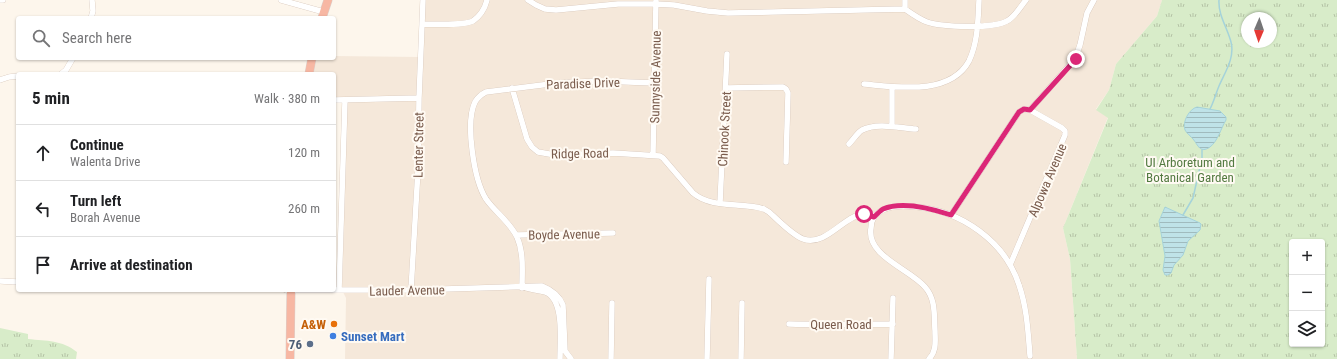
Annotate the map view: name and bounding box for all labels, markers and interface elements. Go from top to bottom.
north arrow [1241,12,1277,48]
search box [16,16,336,60]
icon: search [30,27,52,49]
text: Search here [62,29,132,47]
street label: Sunnyside Avenue [647,30,664,124]
route end [1067,50,1085,68]
street label: Paradise Drive [546,75,620,92]
text: 5 min [32,88,70,108]
text: Walk · 380 m [254,91,320,106]
street label: Chinook Street [715,91,734,167]
street label: Lenter Street [410,112,427,178]
text: Continue [70,136,124,154]
street label: Alpowa Avenue [1025,141,1070,219]
icon: ahead [32,142,54,164]
text: 120 m [288,145,320,160]
street label: Ridge Road [551,145,609,162]
text: Walenta Drive [70,154,140,169]
park label: UI Arboretum and Botanical Garden [1145,155,1235,185]
text: Turn left [70,192,121,210]
icon: left [32,198,54,220]
text: 260 m [288,201,320,216]
route start [855,205,873,223]
text: Borah Avenue [70,210,140,225]
street label: Boyde Avenue [528,226,600,243]
map controls [1289,239,1325,347]
button: + [1289,239,1325,275]
icon: arrive [32,254,54,276]
text: Arrive at destination [70,256,193,274]
button: − [1289,275,1325,311]
street label: Lauder Avenue [369,282,445,299]
button: layers [1289,311,1325,347]
place label: A&W [301,317,326,332]
street label: Queen Road [810,317,872,332]
marker: A&W [329,319,339,329]
place label: Sunset Mart [341,329,405,344]
marker: Sunset Mart [328,331,338,341]
place label: 76 [289,337,302,352]
marker: 76 [305,339,315,349]

